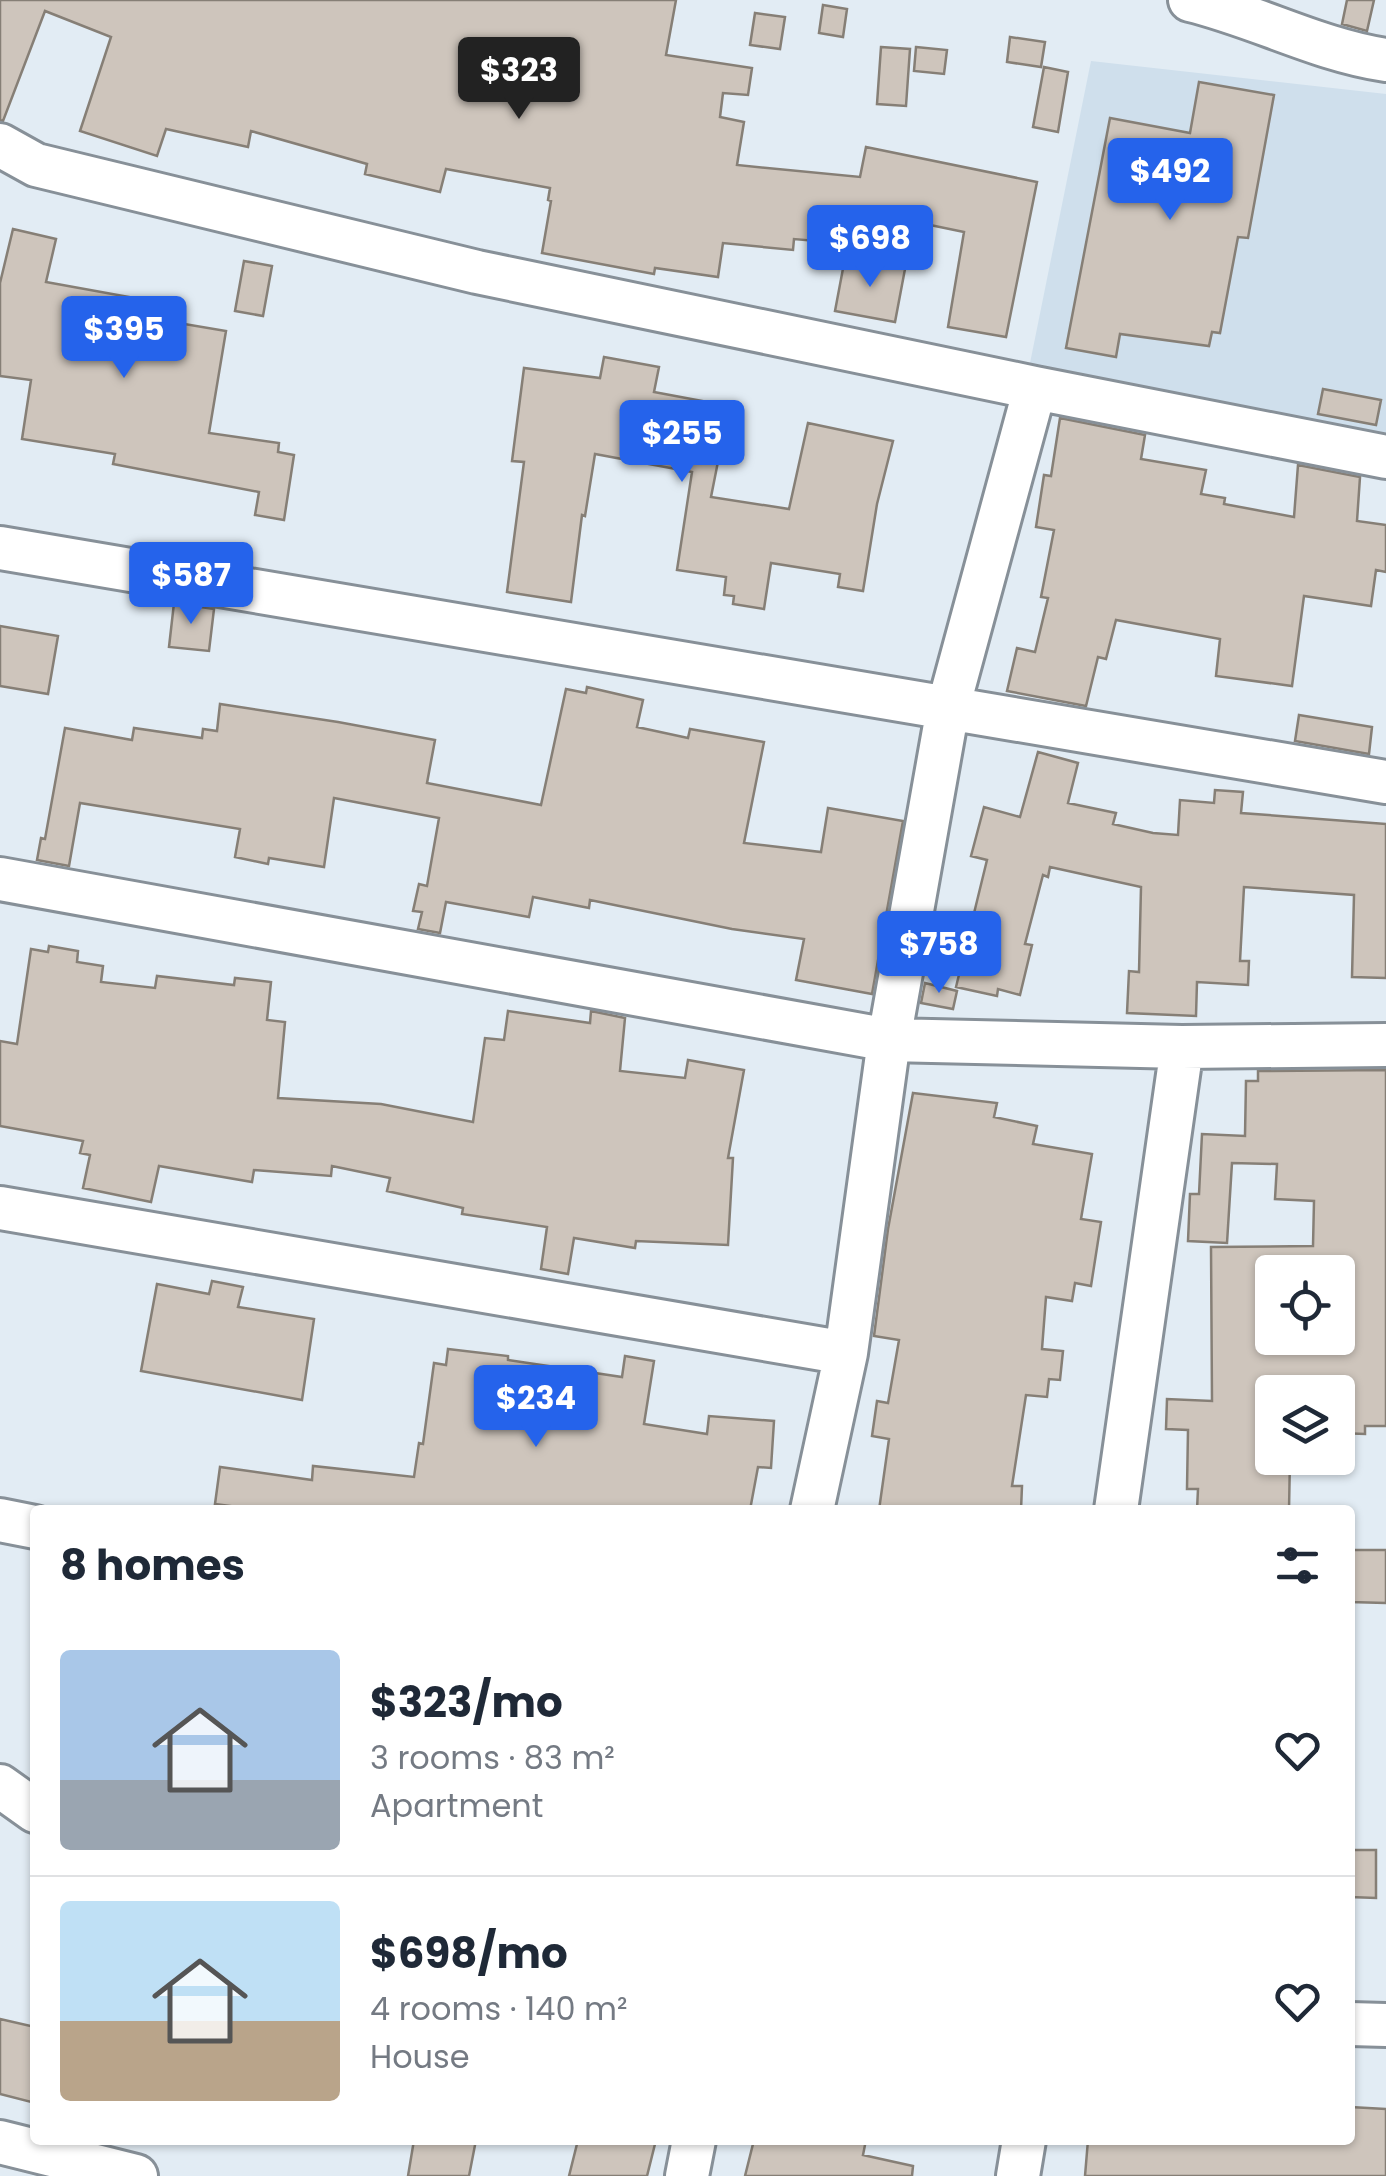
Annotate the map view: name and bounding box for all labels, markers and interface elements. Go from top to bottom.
pin: $323 [460,37,578,122]
text: $323 [480,47,558,92]
pin: $492 [1111,138,1229,223]
text: $492 [1130,148,1210,193]
pin: $698 [811,205,929,290]
text: $698 [829,215,911,260]
pin: $395 [65,296,183,381]
text: $395 [84,306,164,351]
pin: $255 [623,400,741,485]
text: $255 [642,410,722,455]
pin: $587 [132,542,250,627]
text: $587 [151,552,231,597]
pin: $758 [880,911,998,996]
text: $758 [899,921,979,966]
map controls [1255,1255,1355,1475]
button: locate [1255,1255,1355,1355]
pin: $234 [477,1365,595,1450]
text: $234 [496,1375,576,1420]
button: layers [1255,1375,1355,1475]
text: 8 homes [60,1536,245,1595]
icon: filters [1270,1538,1325,1593]
text: $323/mo [370,1673,563,1732]
icon: home [140,1690,260,1810]
icon: heart [1270,1723,1325,1778]
text: 3 rooms · 83 m² [370,1735,615,1780]
text: Apartment [370,1783,543,1828]
text: $698/mo [370,1924,568,1983]
icon: home [140,1941,260,2061]
icon: heart [1270,1974,1325,2029]
text: 4 rooms · 140 m² [370,1986,628,2031]
text: House [370,2034,470,2079]

